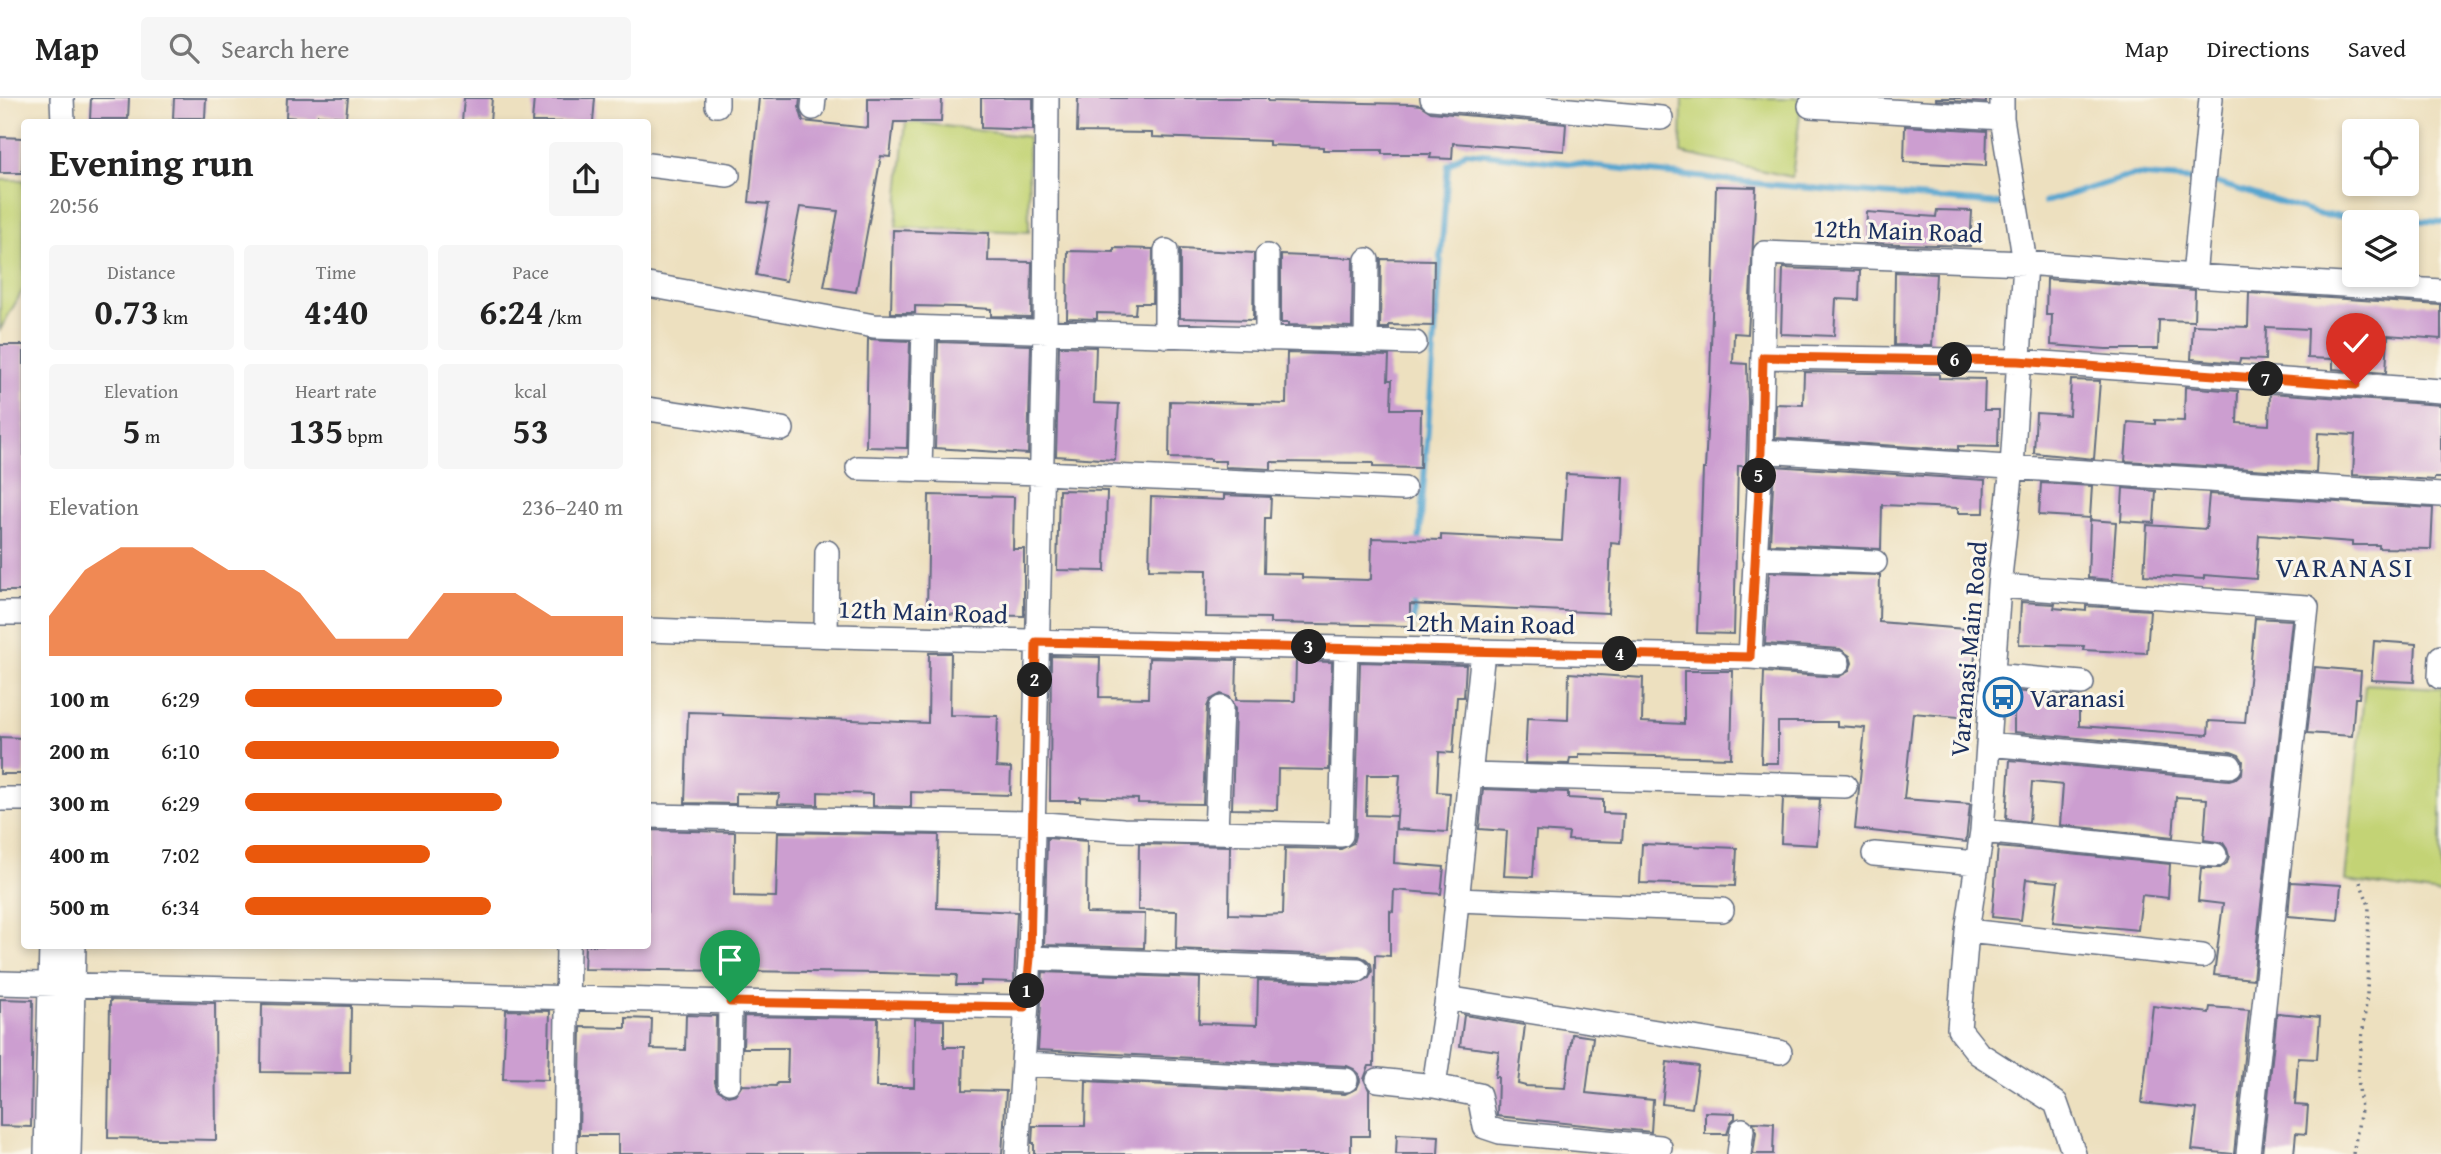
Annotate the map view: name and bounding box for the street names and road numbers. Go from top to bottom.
street label: 12th Main Road [1812,208,1984,252]
street label: Varanasi Main Road [1939,539,1997,758]
street label: 12th Main Road [837,589,1009,633]
street label: 12th Main Road [1405,602,1576,644]

